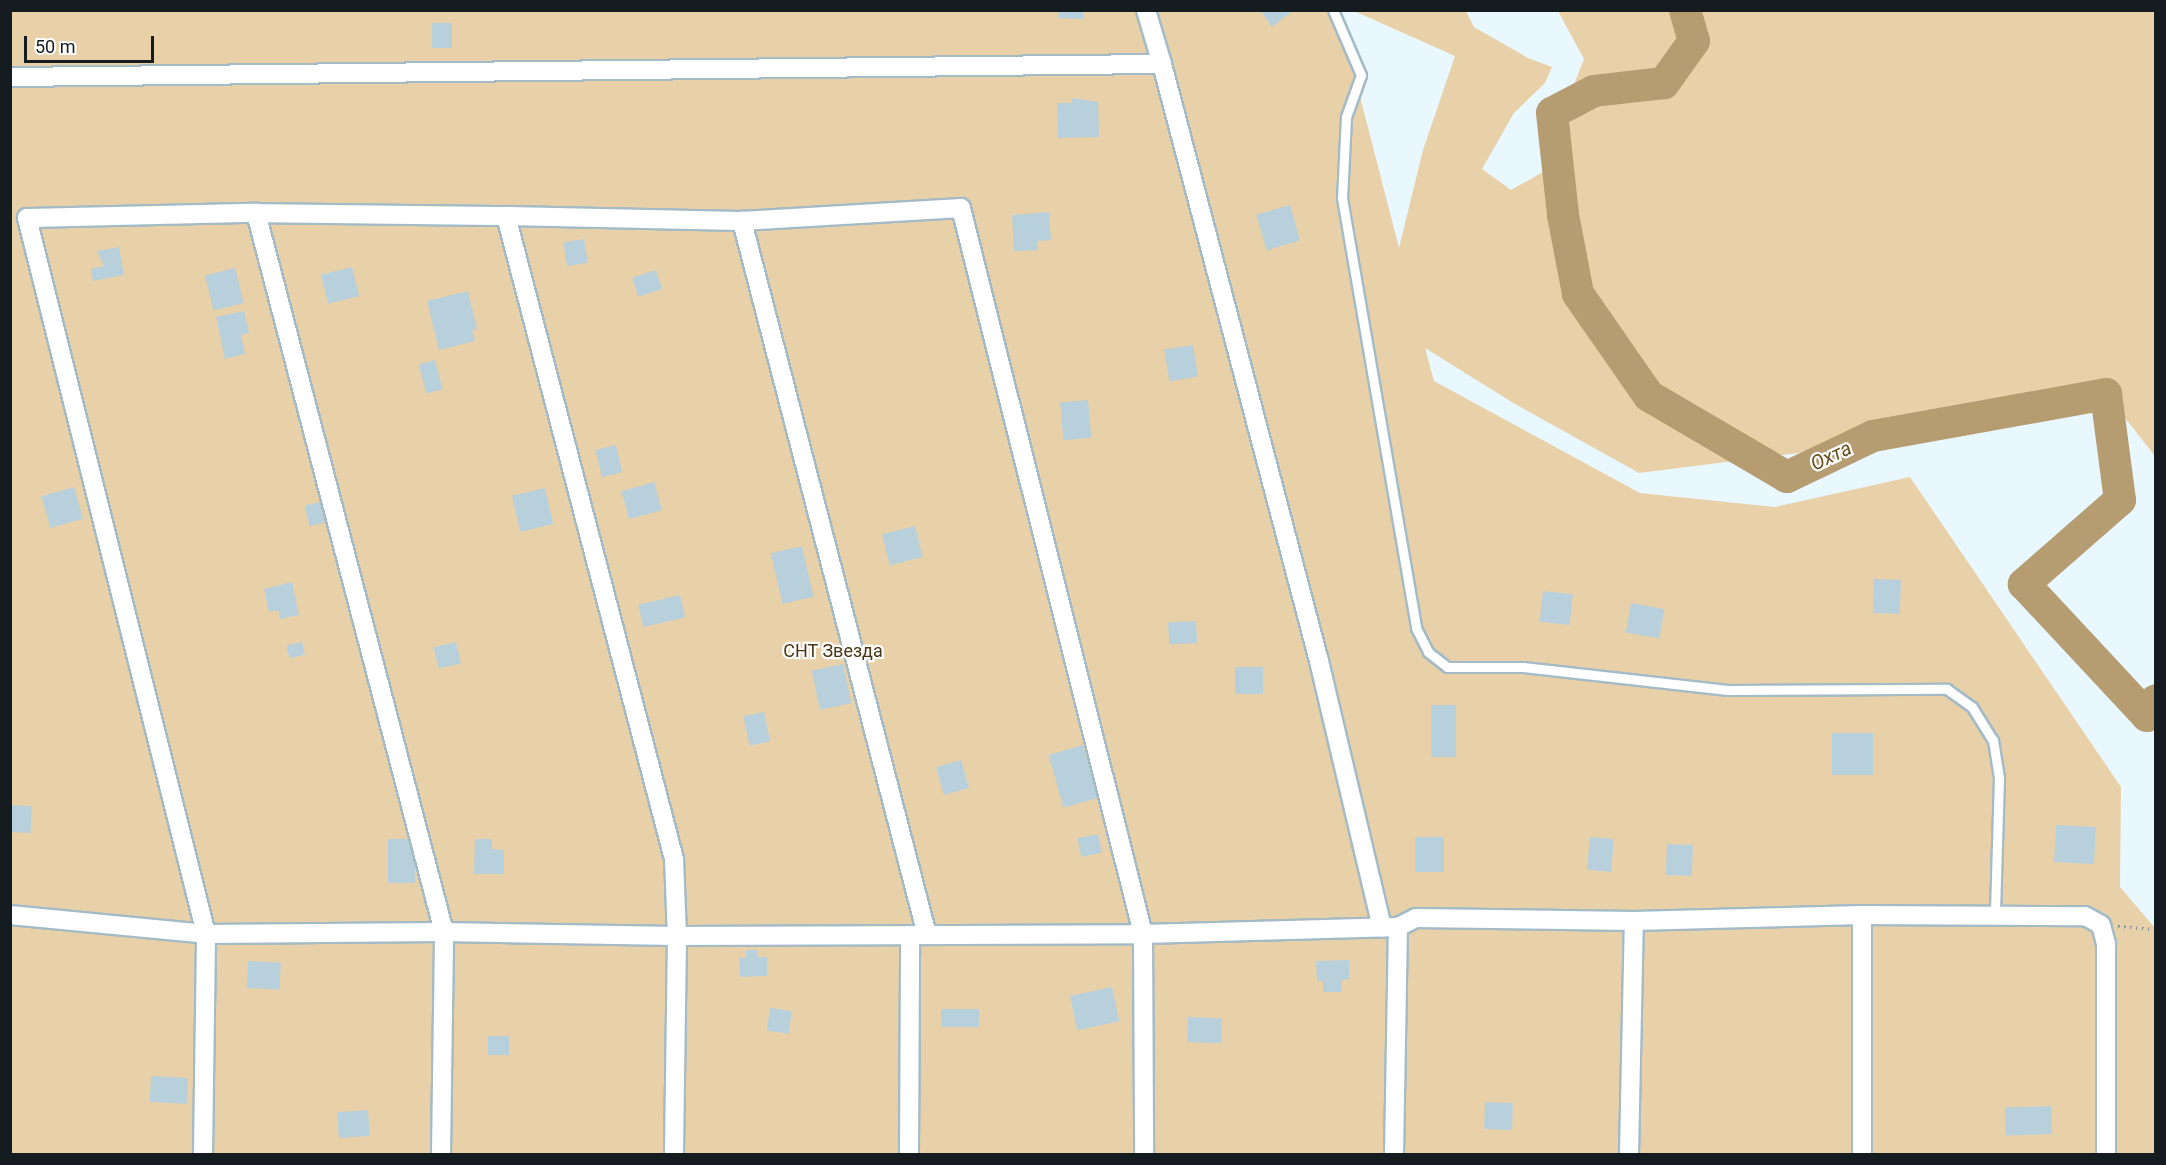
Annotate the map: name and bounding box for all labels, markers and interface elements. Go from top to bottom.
scale bar [27,24,158,62]
text: 50 m [35,36,75,57]
water label: Охта [1807,436,1855,476]
park label: СНТ Звезда [783,640,883,662]

